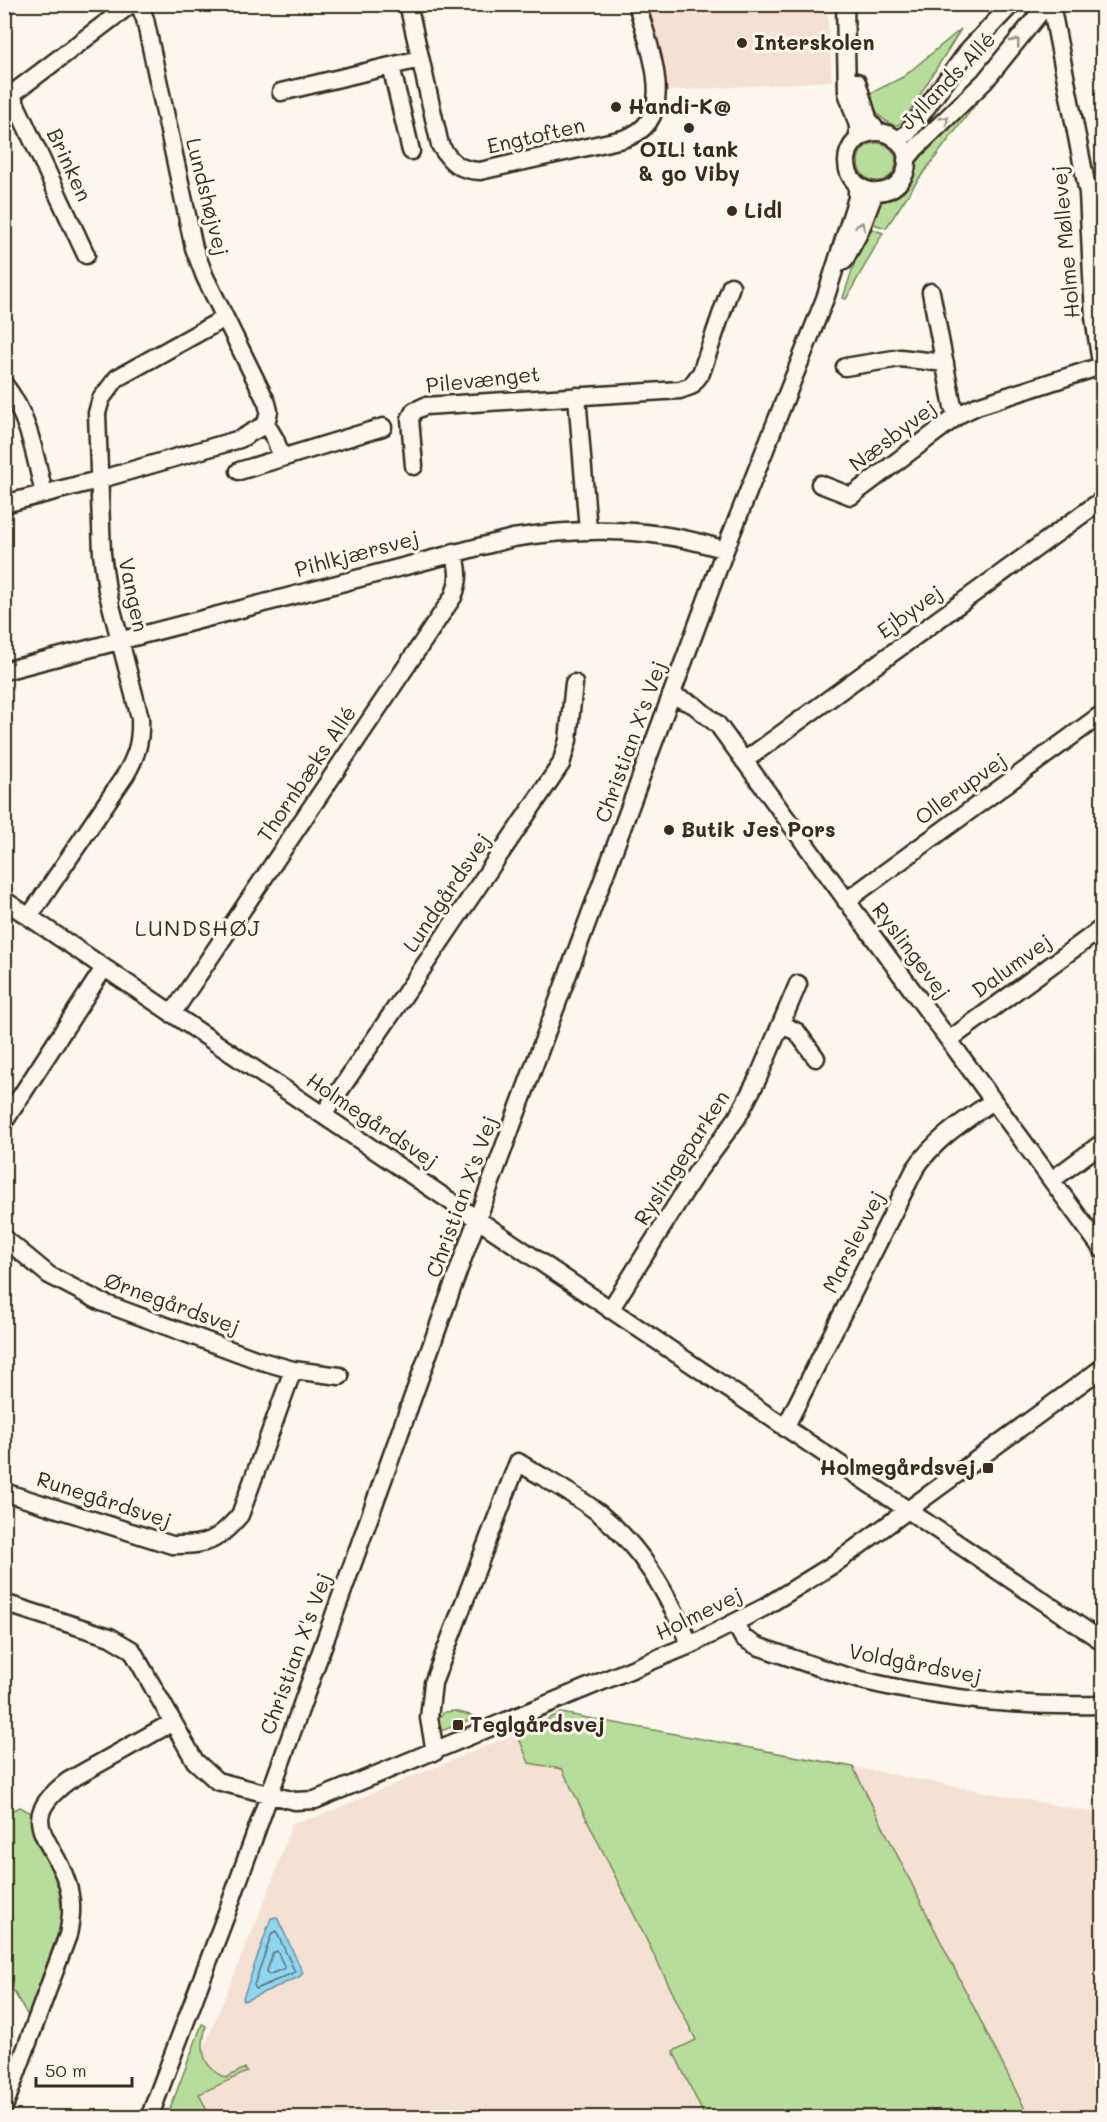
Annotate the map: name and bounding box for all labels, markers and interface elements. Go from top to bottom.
street label: Jyllands Allé [893,25,1000,135]
place label: Interskolen [754,28,874,55]
marker: Interskolen [735,36,749,50]
one-way arrow [1008,38,1019,49]
place label: Handi-K@ [628,92,732,119]
marker: Handi-K@ [609,100,623,114]
street label: Engtoften [484,110,587,159]
one-way arrow [939,116,949,127]
marker: OIL! tank & go Viby [682,121,696,135]
street label: Brinken [42,124,99,205]
street label: Lundshøjvej [181,135,236,258]
place label: OIL! tank & go Viby [638,135,740,187]
street label: Holme Møllevej [1044,165,1085,320]
place label: Lidl [744,196,782,223]
marker: Lidl [725,204,739,218]
one-way arrow [854,221,866,232]
street label: Pilevænget [424,359,541,398]
street label: Næsbyvej [843,393,941,476]
street label: Pihlkjærsvej [292,523,422,582]
street label: Vangen [113,555,155,634]
street label: Ejbyvej [871,578,947,644]
street label: Christian X's Vej [588,657,671,826]
street label: Thornbæks Allé [250,700,361,846]
street label: Ollerupvej [909,746,1011,830]
place label: Butik Jes Pors [681,815,836,842]
marker: Butik Jes Pors [662,823,676,837]
street label: Lundgårdsvej [396,827,496,957]
street label: Ryslingevej [867,896,957,1004]
district label: LUNDSHØJ [135,913,261,942]
street label: Dalumvej [966,927,1056,1003]
street label: Holmegårdsvej [302,1066,444,1174]
street label: Ryslingeparken [627,1085,734,1230]
street label: Christian X's Vej [419,1112,502,1281]
street label: Marslevvej [815,1186,890,1297]
street label: Ørnegårdsvej [101,1266,244,1340]
place label: Holmegårdsvej [819,1453,976,1480]
marker: Holmegårdsvej [981,1461,995,1475]
street label: Runegårdsvej [34,1464,175,1533]
street label: Christian X's Vej [253,1569,336,1738]
street label: Holmevej [650,1580,746,1645]
street label: Voldgårdsvej [846,1636,984,1689]
place label: Teglgårdsvej [470,1710,605,1737]
marker: Teglgårdsvej [451,1718,465,1732]
scale bar [36,2050,132,2088]
text: 50 m [45,2058,87,2082]

